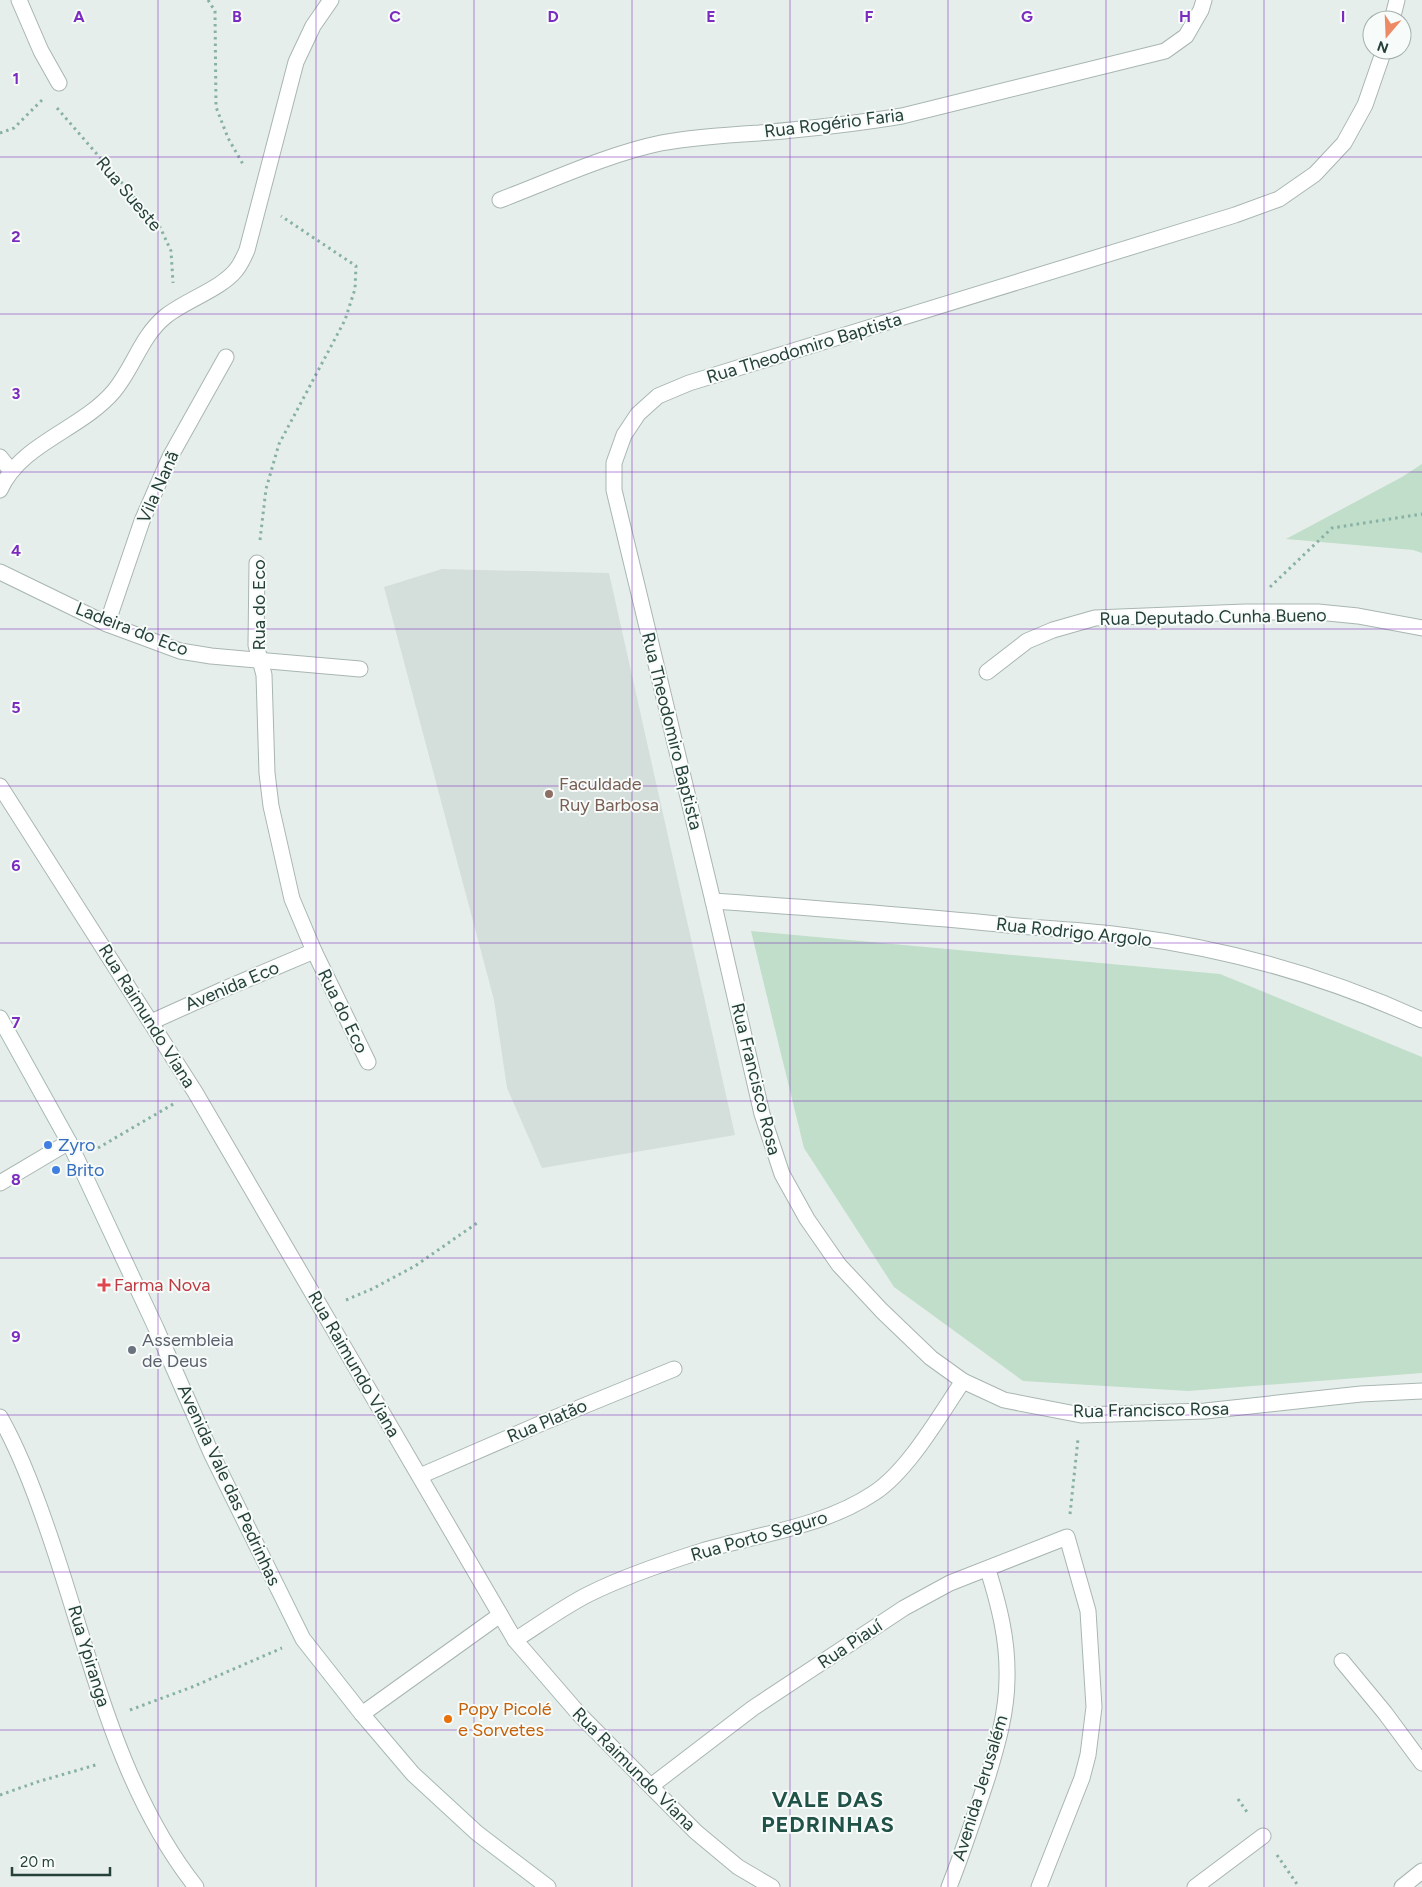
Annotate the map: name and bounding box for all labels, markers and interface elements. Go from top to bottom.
text: A [73,7,85,26]
text: B [232,7,242,26]
text: C [389,7,401,26]
text: D [547,7,559,26]
text: E [706,7,716,26]
text: F [865,7,874,26]
text: G [1021,7,1033,26]
text: H [1179,7,1191,26]
text: I [1341,7,1345,26]
north arrow [1362,10,1412,60]
text: N [1375,37,1391,57]
text: 1 [13,69,19,88]
street label: Rua Rogério Faria [763,104,905,142]
street label: Rua Sueste [91,152,167,236]
text: 2 [11,227,21,246]
street label: Rua Theodomiro Baptista [704,308,904,388]
text: 3 [12,384,21,403]
street label: Vila Nanã [132,448,184,526]
text: 4 [11,541,21,560]
street label: Rua do Eco [248,559,270,651]
street label: Ladeira do Eco [72,597,192,661]
street label: Rua Deputado Cunha Bueno [1099,604,1327,630]
street label: Rua Theodomiro Baptista [637,630,707,832]
text: 5 [11,698,21,717]
place label: Faculdade Ruy Barbosa [559,773,659,816]
marker: Faculdade Ruy Barbosa [543,788,555,800]
text: 6 [11,856,21,875]
street label: Rua Rodrigo Argolo [995,913,1153,951]
street label: Rua Raimundo Viana [94,940,200,1092]
street label: Avenida Eco [182,956,282,1016]
street label: Rua do Eco [313,965,373,1057]
street label: Rua Francisco Rosa [726,1001,786,1157]
text: 7 [12,1013,21,1032]
place label: Zyro [58,1134,96,1156]
marker: Zyro [42,1139,54,1151]
place label: Brito [66,1159,104,1181]
marker: Brito [50,1164,62,1176]
text: 8 [11,1170,21,1189]
place label: Farma Nova [114,1274,210,1296]
marker: Farma Nova [98,1279,110,1291]
street label: Rua Raimundo Viana [303,1287,405,1441]
text: 9 [11,1327,21,1346]
place label: Assembleia de Deus [142,1329,234,1372]
marker: Assembleia de Deus [126,1344,138,1356]
street label: Avenida Vale das Pedrinhas [173,1381,285,1589]
street label: Rua Platão [504,1394,590,1448]
street label: Rua Francisco Rosa [1073,1398,1229,1422]
street label: Rua Porto Seguro [688,1506,830,1566]
street label: Rua Ypiranga [63,1602,115,1710]
street label: Rua Piauí [814,1614,887,1674]
place label: Popy Picolé e Sorvetes [458,1698,552,1741]
street label: Rua Raimundo Viana [568,1703,700,1835]
street label: Avenida Jerusalém [947,1712,1013,1864]
marker: Popy Picolé e Sorvetes [442,1713,454,1725]
district label: VALE DAS PEDRINHAS [761,1786,895,1838]
scale bar [12,1844,110,1876]
text: 20 m [20,1853,54,1871]

